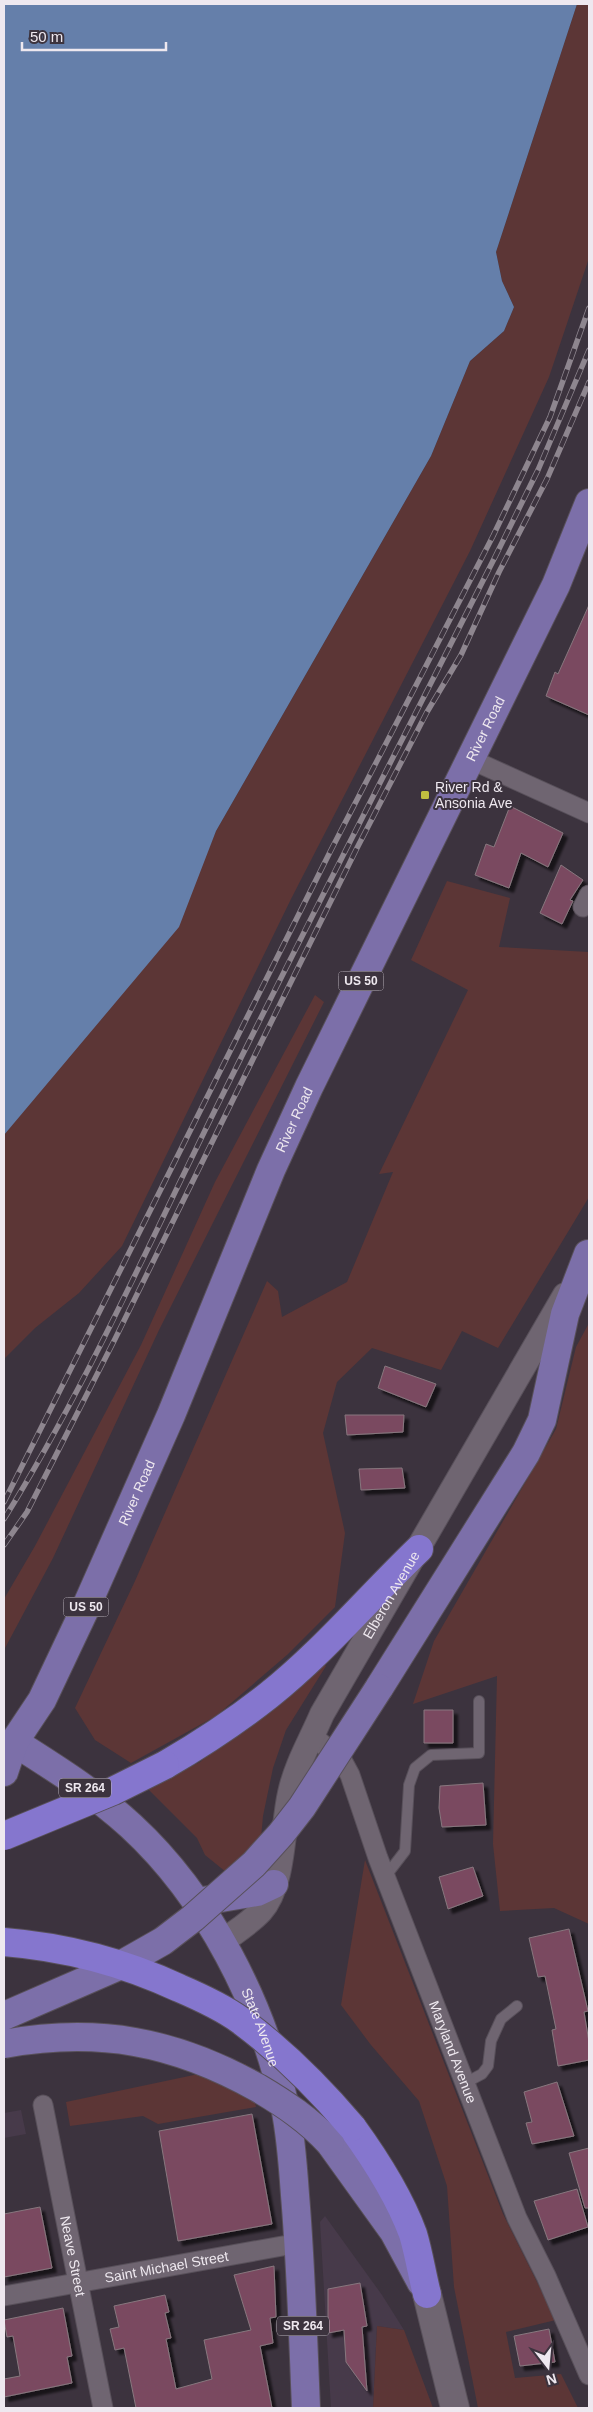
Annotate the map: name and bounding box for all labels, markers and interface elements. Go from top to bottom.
scale bar [22,20,166,52]
text: 50 m [30,28,63,45]
street label: River Road [463,694,508,764]
place label: River Rd & Ansonia Ave [435,779,513,811]
marker: River Rd & Ansonia Ave [419,789,431,801]
road number: US 50 [338,971,384,990]
street label: River Road [272,1084,316,1155]
street label: River Road [115,1457,158,1528]
street label: Elberon Avenue [359,1548,423,1642]
road number: US 50 [64,1598,108,1616]
road number: SR 264 [59,1779,111,1798]
street label: State Avenue [238,1986,282,2069]
street label: Maryland Avenue [426,1999,480,2105]
street label: Neave Street [57,2214,89,2298]
street label: Saint Michael Street [103,2248,230,2286]
road number: SR 264 [277,2316,329,2336]
north arrow [523,2342,573,2392]
text: N [545,2370,559,2389]

